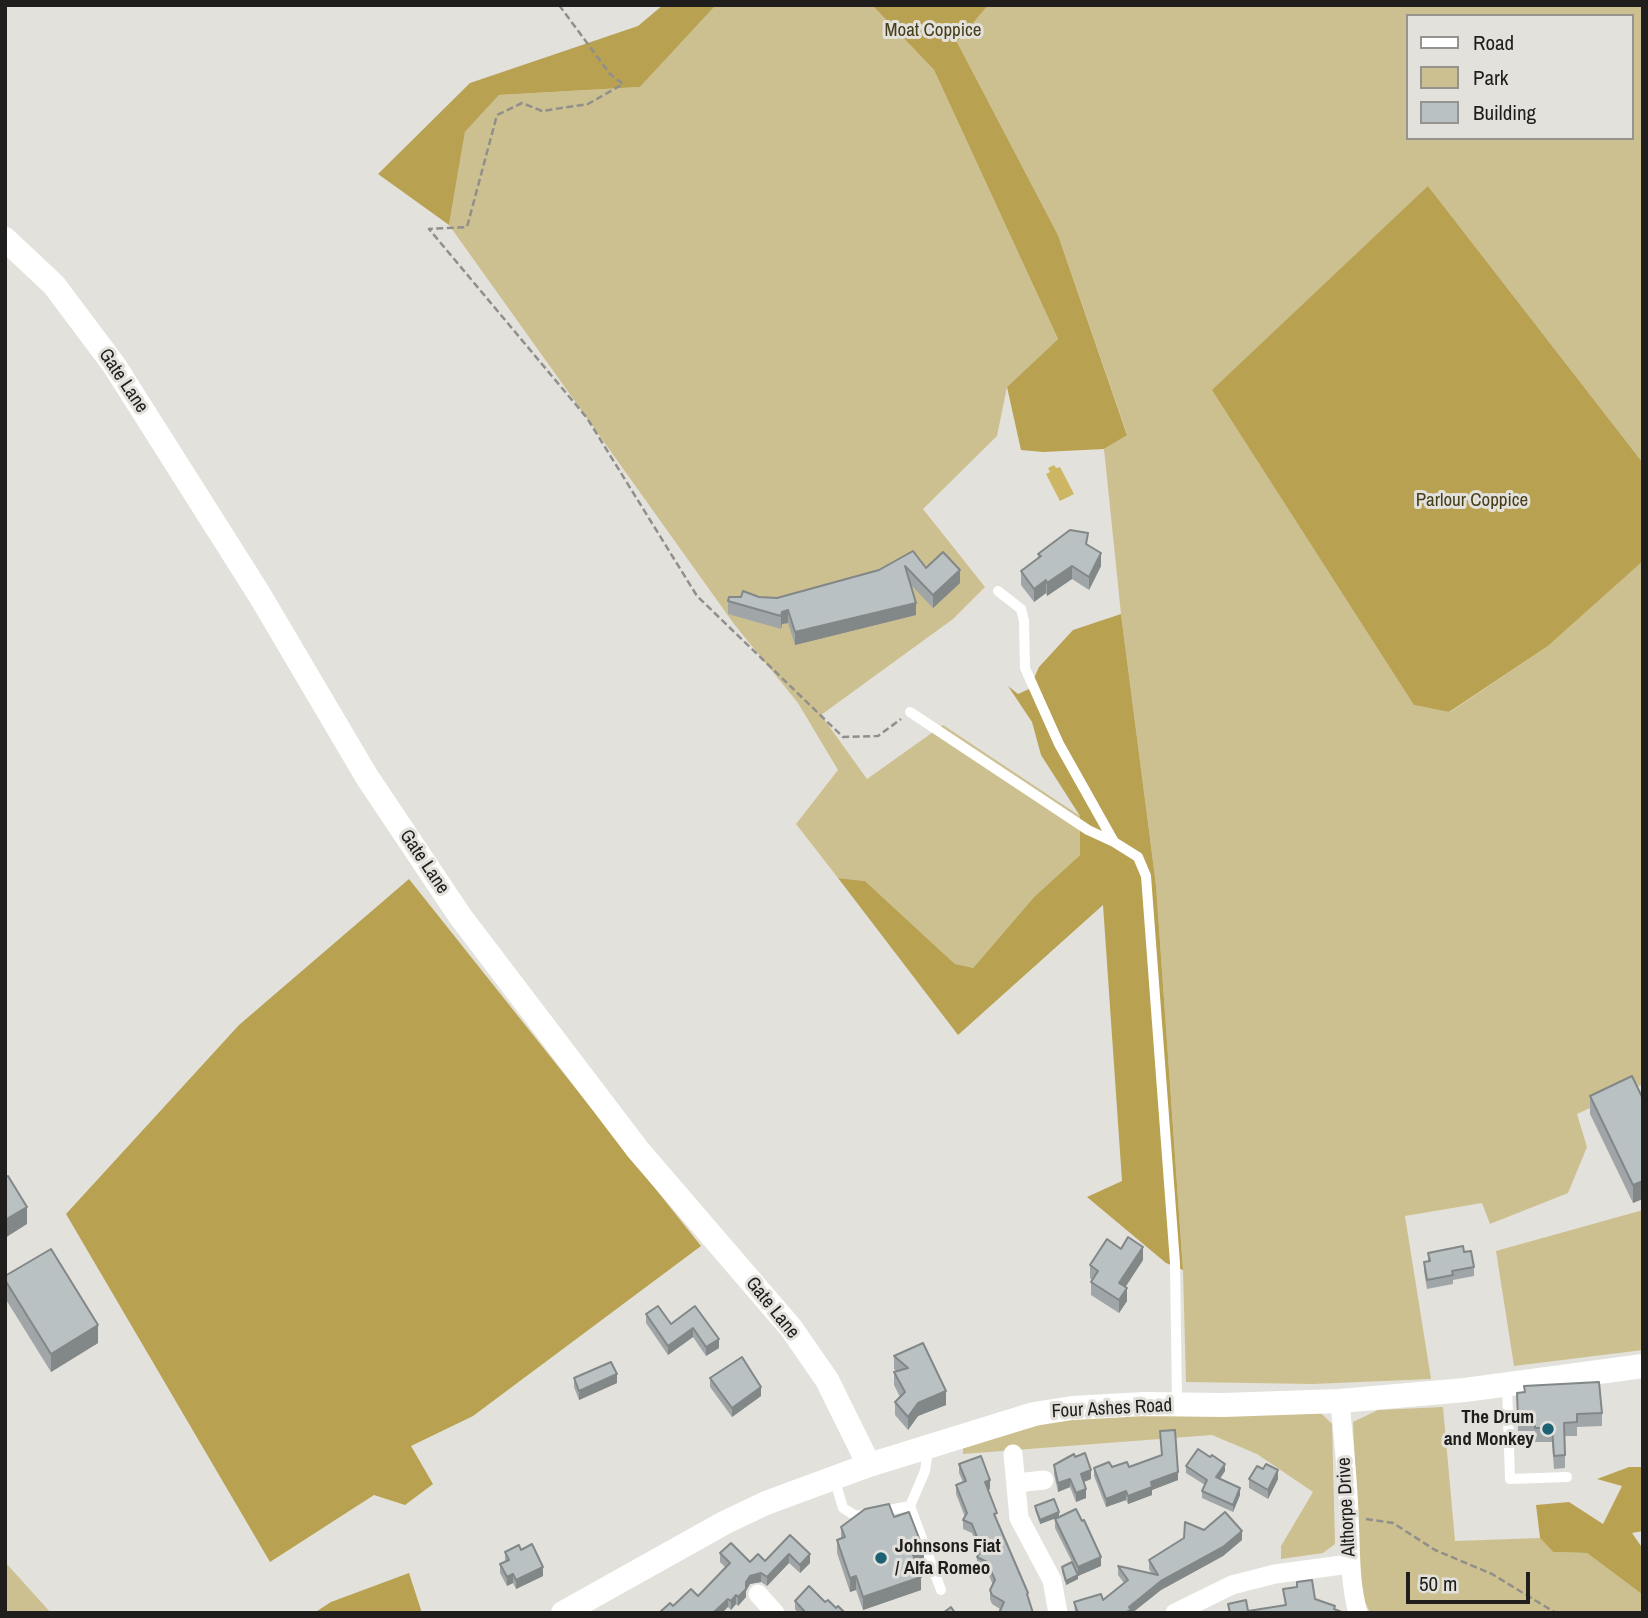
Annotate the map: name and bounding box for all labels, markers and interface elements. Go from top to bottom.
legend [1406,14,1634,140]
park label: Moat Coppice [885,20,981,42]
text: Road [1473,28,1514,57]
text: Park [1473,63,1508,92]
text: Building [1473,98,1536,127]
street label: Gate Lane [93,344,153,418]
park label: Parlour Coppice [1416,490,1528,512]
street label: Gate Lane [394,825,454,899]
street label: Gate Lane [740,1273,804,1343]
street label: Four Ashes Road [1051,1394,1173,1424]
place label: The Drum and Monkey [1444,1407,1534,1451]
marker: The Drum and Monkey [1540,1421,1556,1437]
street label: Althorpe Drive [1333,1457,1361,1557]
place label: Johnsons Fiat / Alfa Romeo [895,1536,1001,1580]
marker: Johnsons Fiat / Alfa Romeo [873,1550,889,1566]
scale bar [1410,1558,1534,1602]
text: 50 m [1419,1569,1457,1598]

